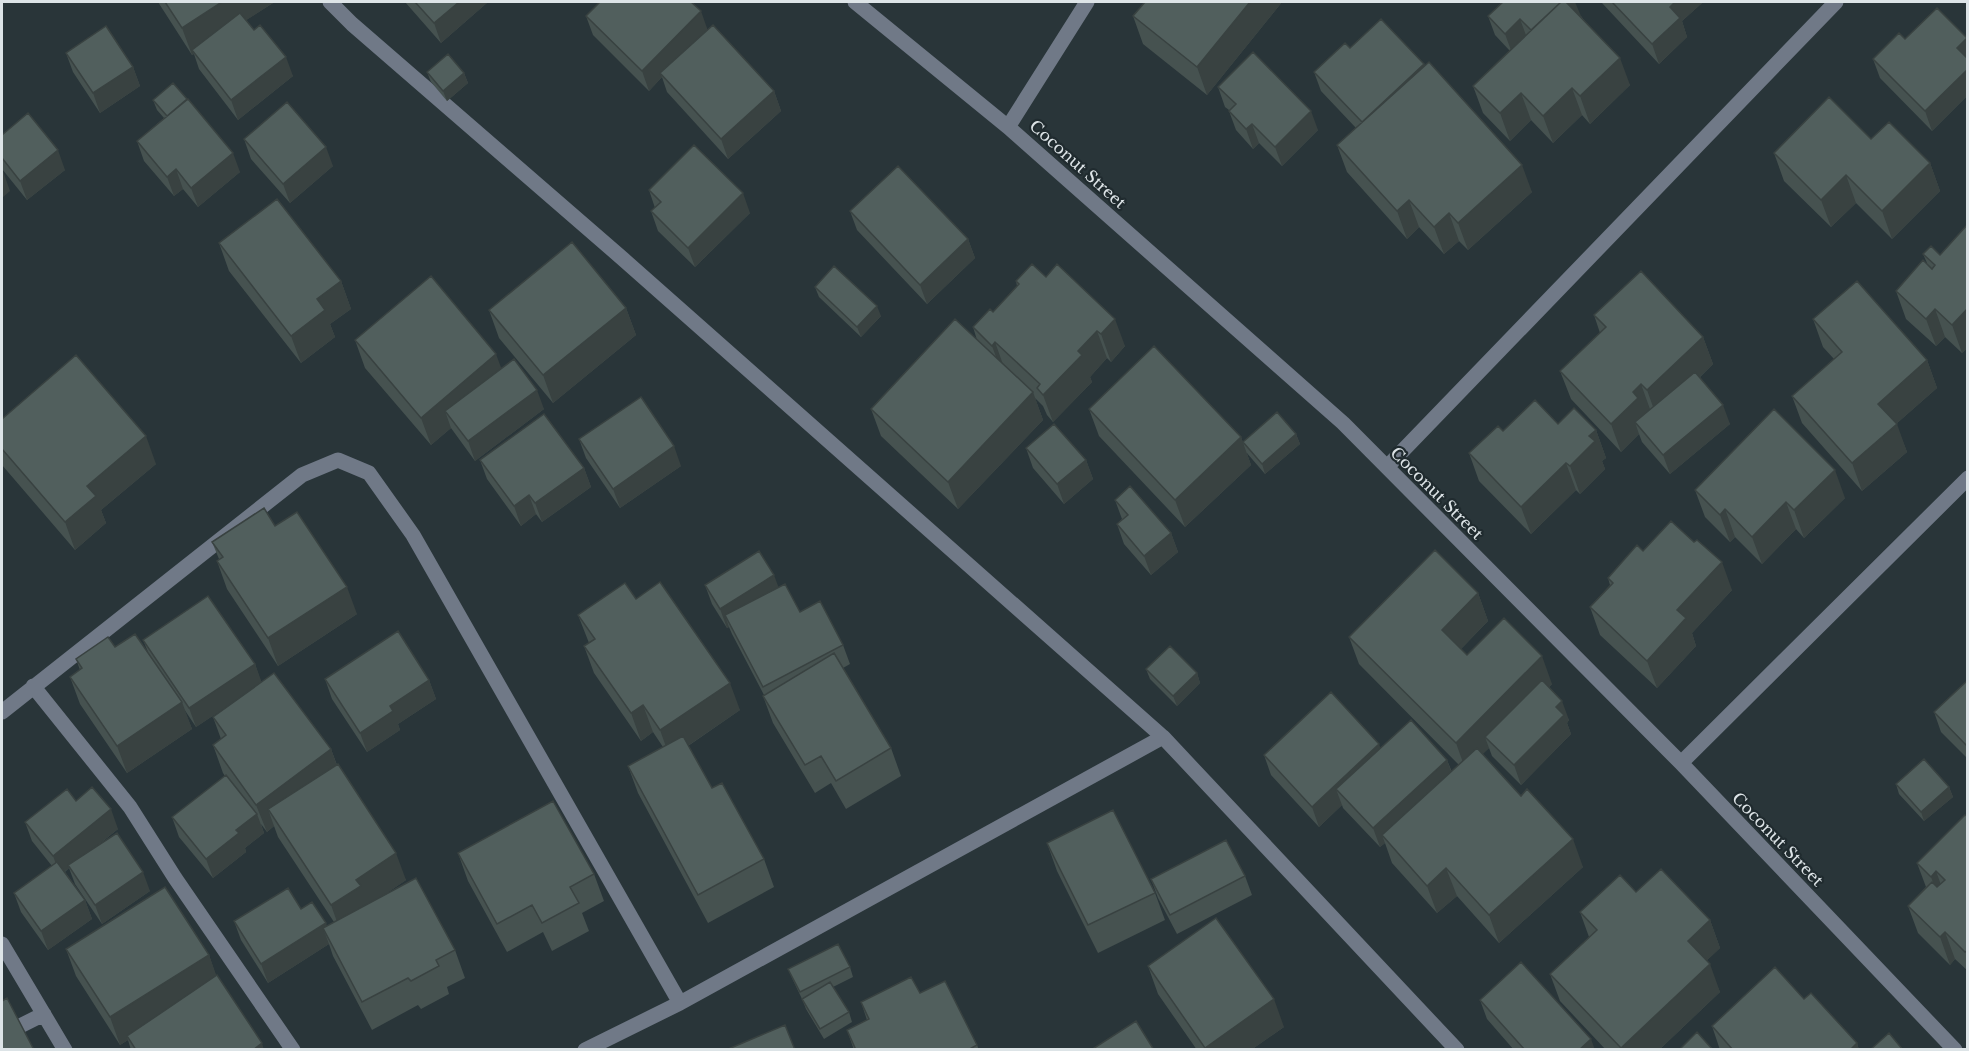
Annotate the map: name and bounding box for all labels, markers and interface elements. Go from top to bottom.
street label: Coconut Street [1026,115,1130,213]
street label: Coconut Street [1386,442,1488,544]
street label: Coconut Street [1728,788,1828,890]

